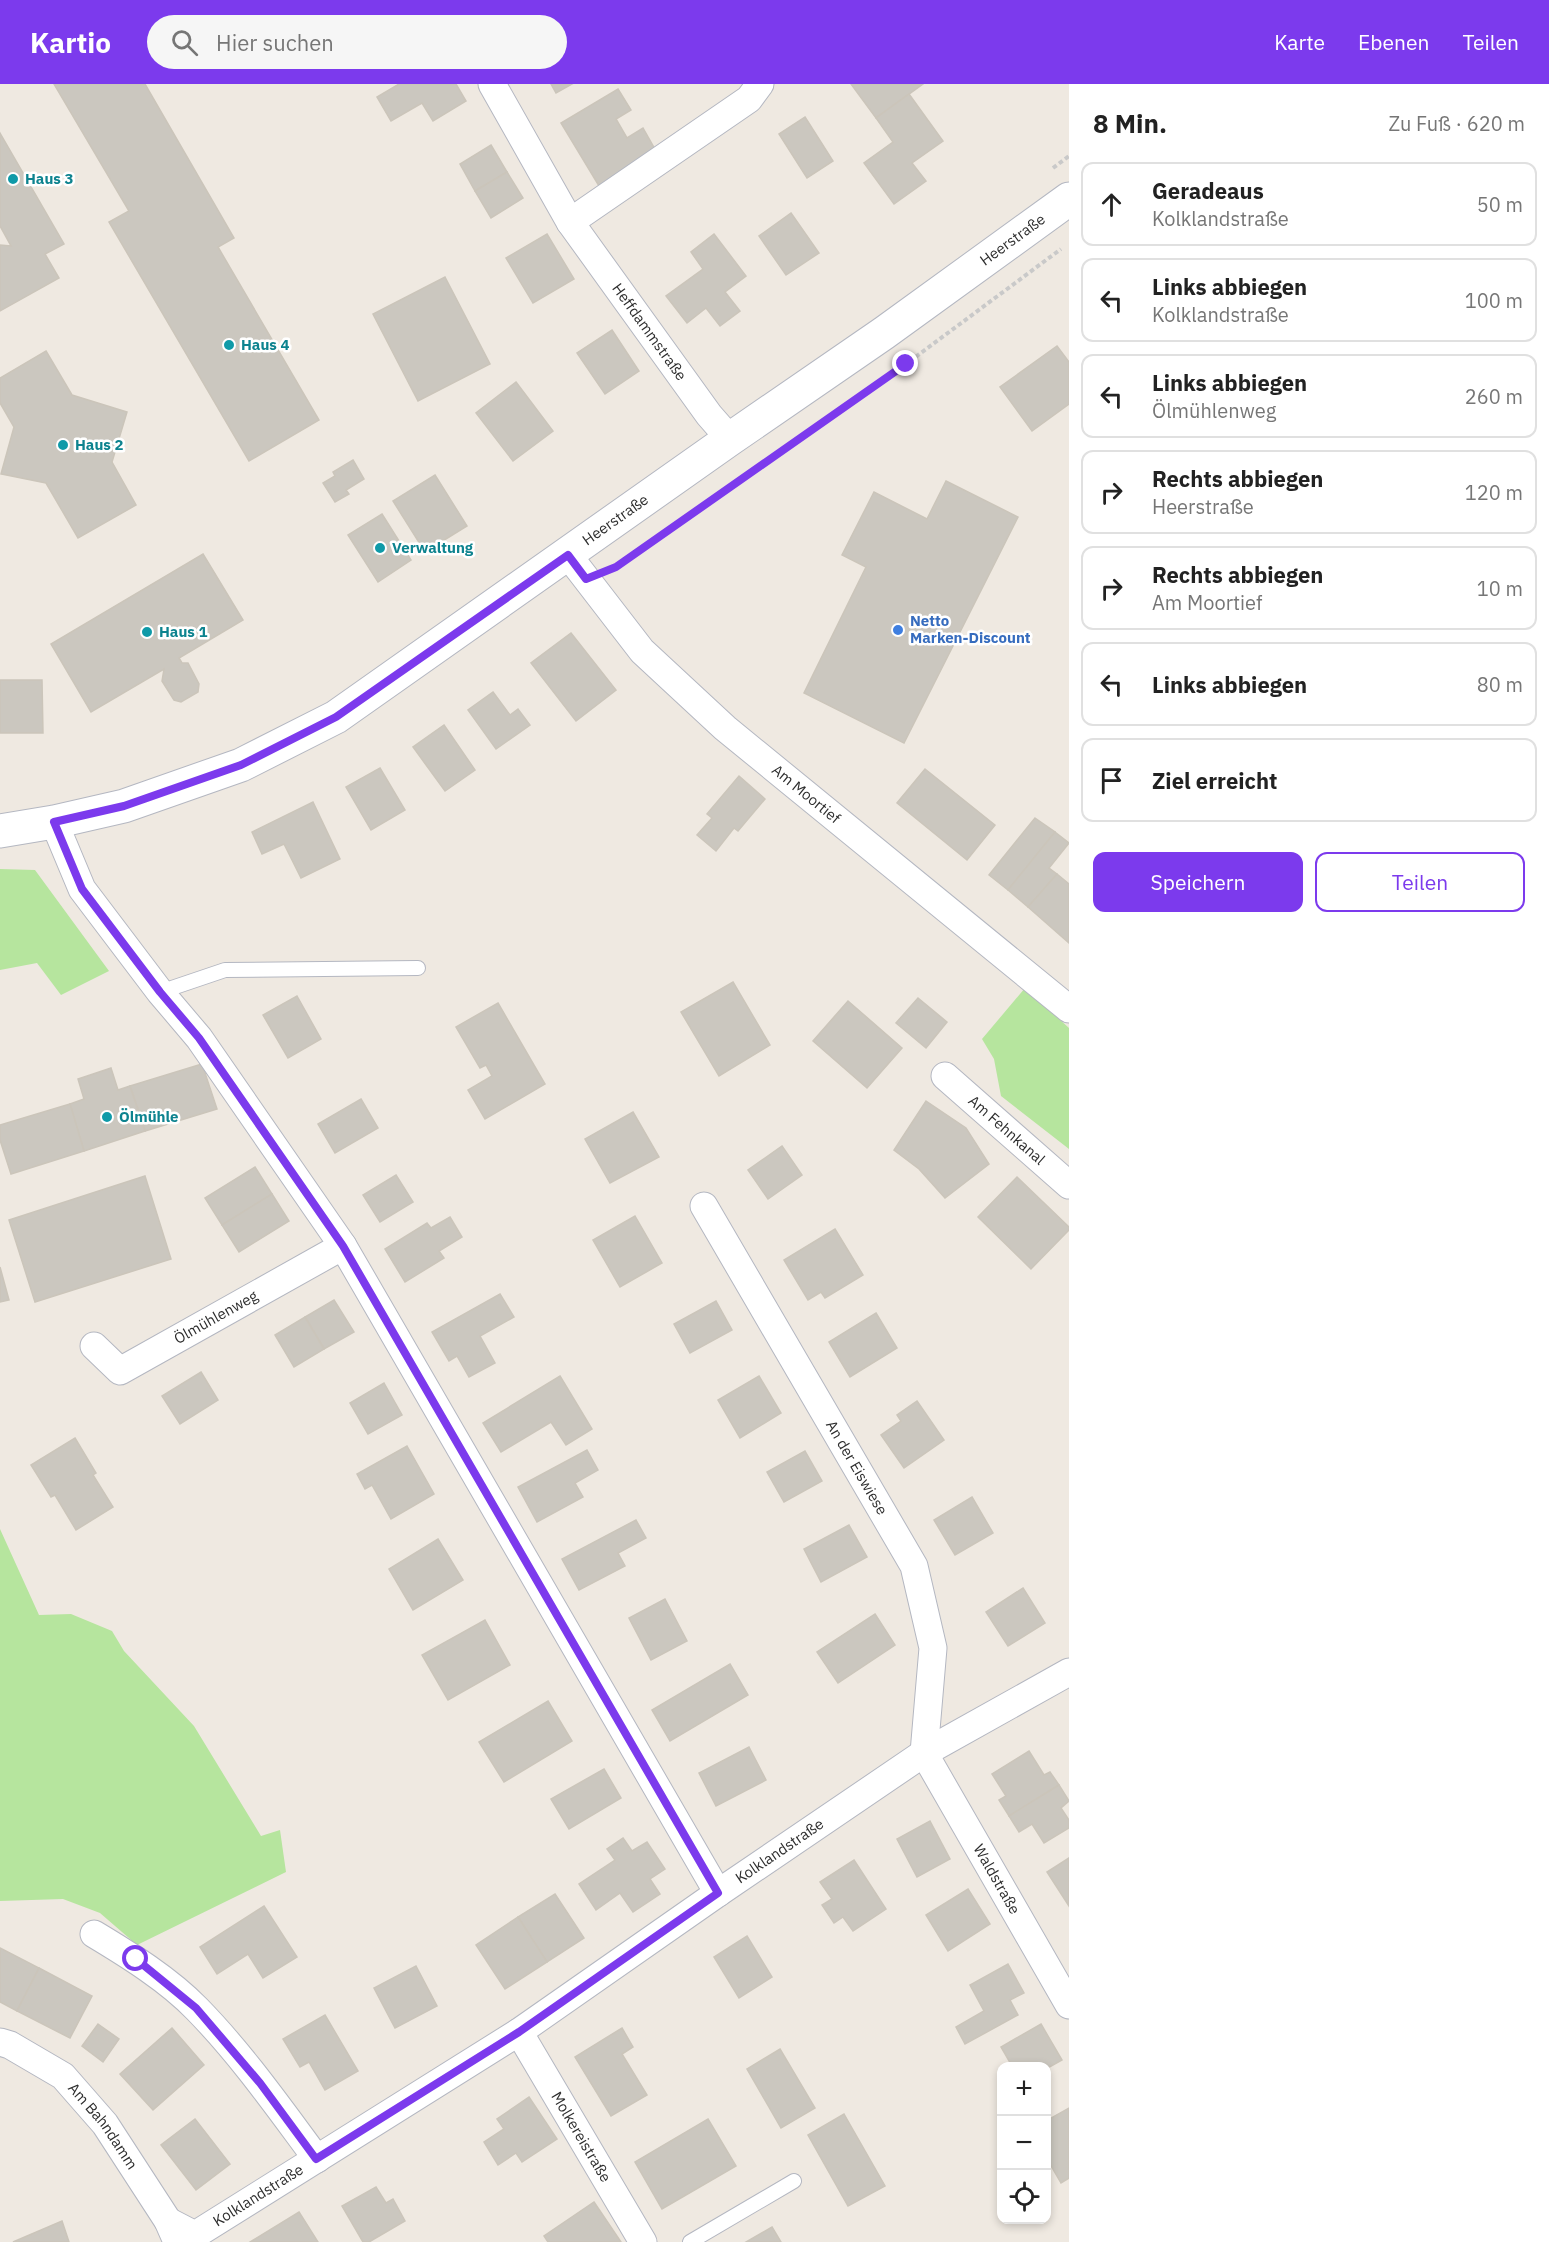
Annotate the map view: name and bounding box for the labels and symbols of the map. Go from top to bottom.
place label: Haus 3 [25,169,73,188]
marker: Haus 3 [6,172,20,186]
street label: Heerstraße [976,209,1049,270]
street label: Heffdammstraße [608,279,691,384]
place label: Haus 4 [241,335,289,354]
marker: Haus 4 [222,338,236,352]
route end [892,350,918,376]
place label: Haus 2 [75,435,123,454]
marker: Haus 2 [56,438,70,452]
street label: Heerstraße [578,490,652,549]
place label: Verwaltung [392,538,474,557]
marker: Verwaltung [373,541,387,555]
place label: Netto Marken-Discount [910,611,1031,647]
place label: Haus 1 [159,622,207,641]
marker: Netto Marken-Discount [891,623,905,637]
marker: Haus 1 [140,625,154,639]
street label: Am Moortief [768,760,845,827]
street label: Am Fehnkanal [965,1091,1049,1169]
place label: Ölmühle [119,1107,179,1126]
marker: Ölmühle [100,1110,114,1124]
street label: Ölmühlenweg [170,1286,261,1348]
street label: An der Eiswiese [822,1417,892,1518]
street label: Kolklandstraße [732,1814,827,1887]
street label: Waldstraße [969,1841,1025,1917]
route start [122,1945,148,1971]
street label: Am Bahndamm [64,2079,142,2173]
street label: Molkereistraße [547,2088,616,2185]
street label: Kolklandstraße [209,2160,306,2230]

